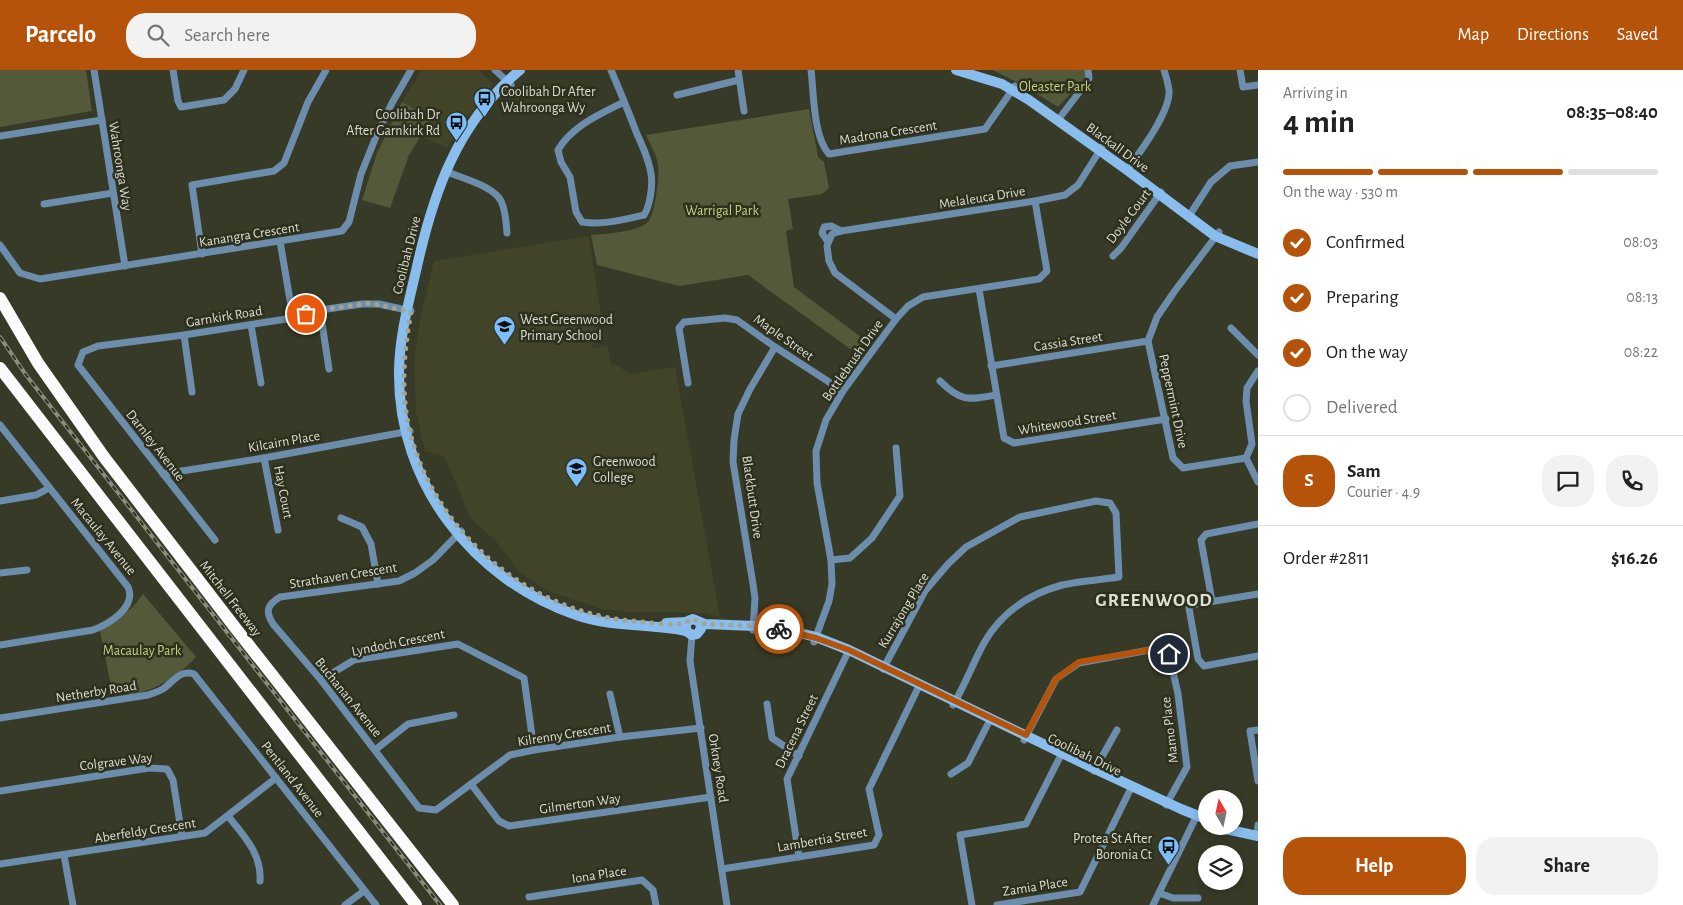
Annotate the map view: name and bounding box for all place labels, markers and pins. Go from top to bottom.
place label: Coolibah Dr After Wahroonga Wy [501,85,596,115]
bus stop icon: Coolibah Dr After Wahroonga Wy [473,87,497,118]
place label: Coolibah Dr After Garnkirk Rd [346,108,440,138]
bus stop icon: Coolibah Dr After Garnkirk Rd [444,110,468,141]
pin [285,293,327,335]
place label: West Greenwood Primary School [520,313,613,343]
school or university icon: West Greenwood Primary School [492,315,516,346]
place label: Greenwood College [593,455,656,485]
school or university icon: Greenwood College [565,457,589,488]
pin [1148,633,1190,675]
place label: Protea St After Boronia Ct [1073,832,1153,862]
bus stop icon: Protea St After Boronia Ct [1156,834,1180,865]

